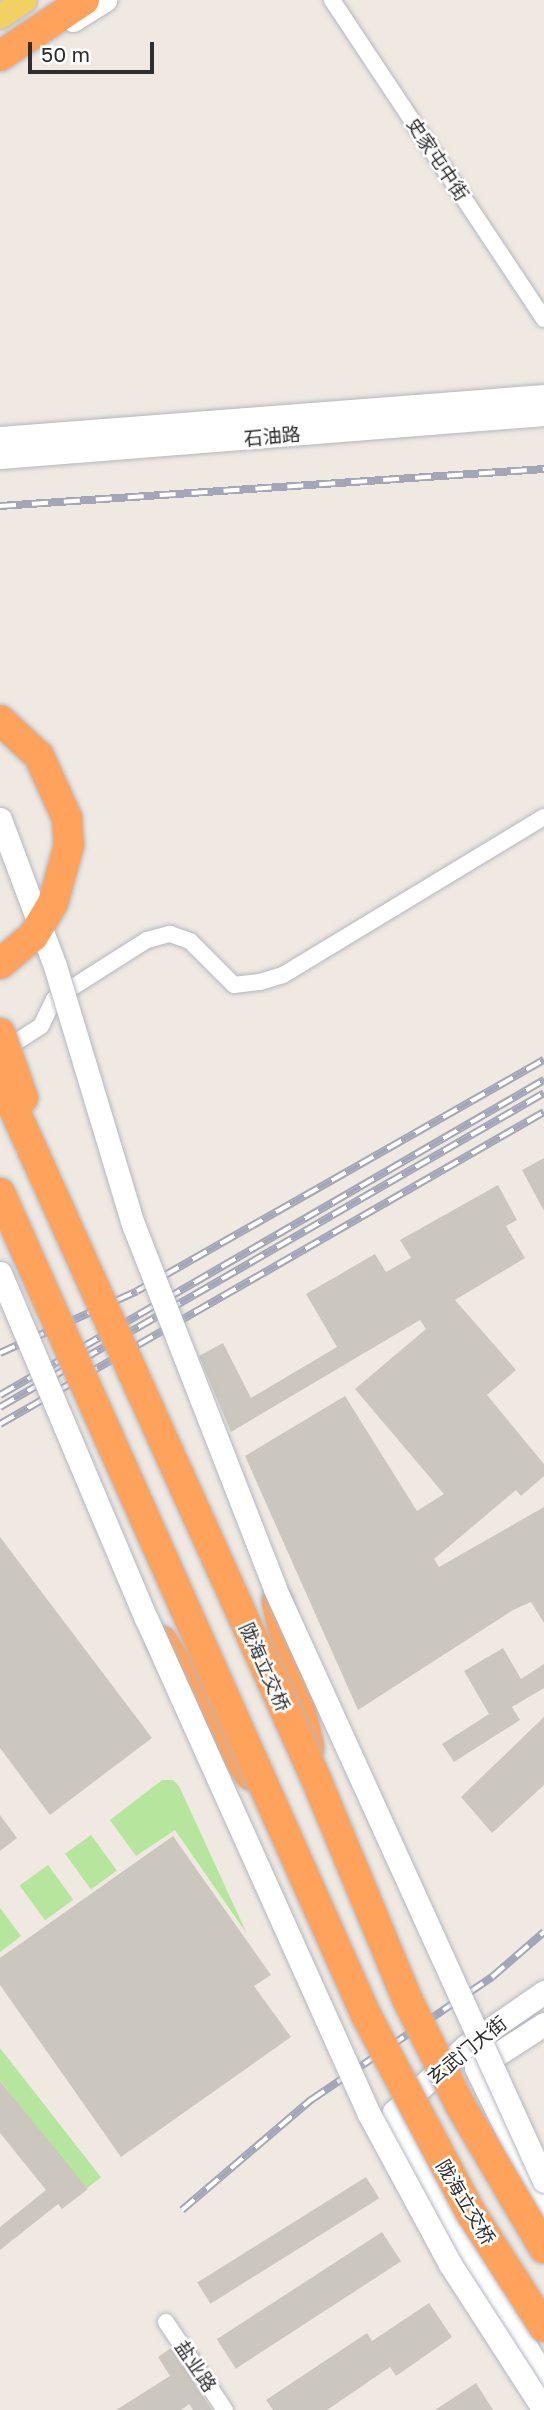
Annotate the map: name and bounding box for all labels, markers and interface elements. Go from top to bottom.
scale bar [32,28,158,72]
text: 50 m [41,41,90,67]
street label: 史家屯中街 [402,113,474,205]
street label: 石油路 [243,422,301,450]
street label: 陇海立交桥 [235,1619,295,1715]
street label: 玄武门大街 [423,2011,511,2089]
street label: 陇海立交桥 [432,2155,500,2249]
street label: 盐业路 [171,2336,221,2396]

